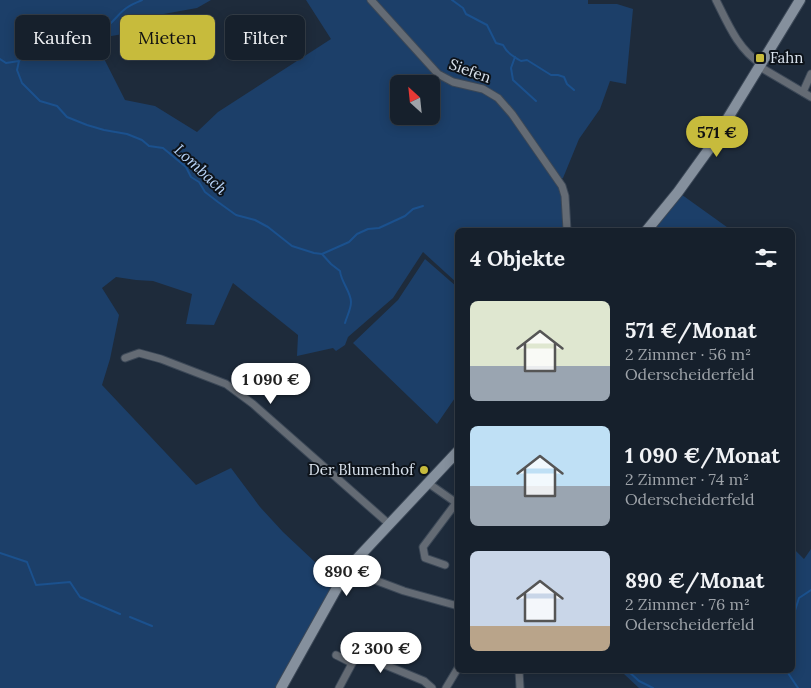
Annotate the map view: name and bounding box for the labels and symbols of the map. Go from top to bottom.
place label: Fahn [770,48,803,67]
marker: Fahn [754,52,766,64]
street label: Siefen [447,54,494,87]
north arrow [390,75,440,125]
pin: 571 € [682,116,752,158]
water label: Lombach [170,139,232,199]
pin: 1 090 € [225,362,317,405]
place label: Der Blumenhof [309,460,415,479]
marker: Der Blumenhof [418,464,430,476]
pin: 890 € [312,554,382,597]
pin: 2 300 € [335,632,427,674]

